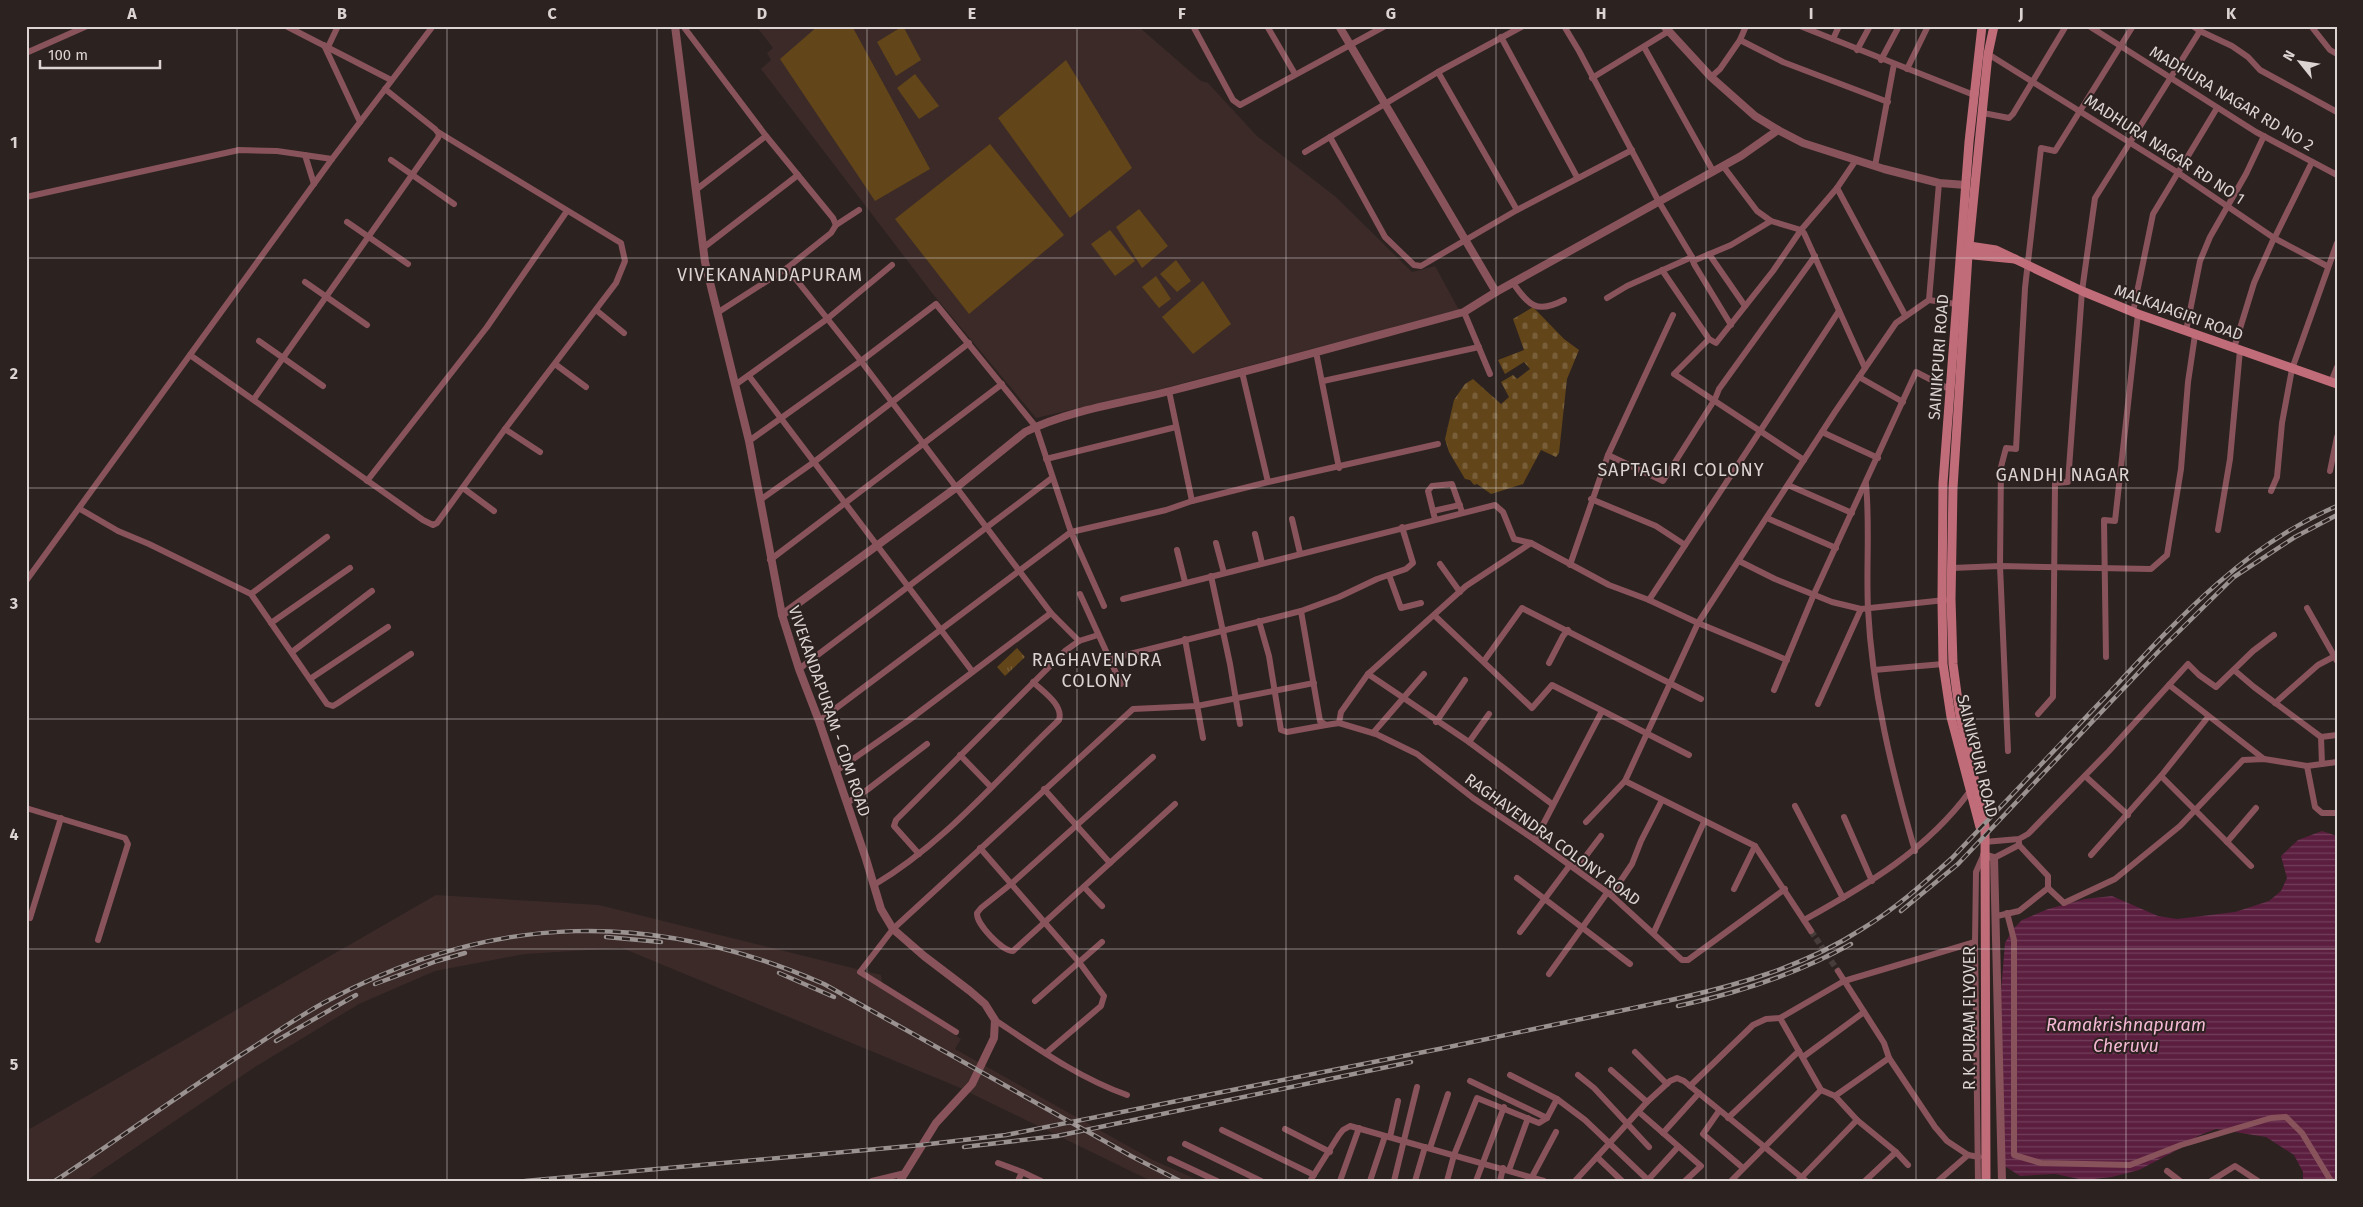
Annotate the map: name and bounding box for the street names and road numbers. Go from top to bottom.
street label: MADHURA NAGAR RD NO 2 [2146,41,2318,155]
street label: MADHURA NAGAR RD NO 1 [2081,91,2248,208]
street label: MALKAJAGIRI ROAD [2112,280,2246,345]
street label: SAINIKPURI ROAD [1925,293,1952,421]
street label: VIVEKANDAPURAM - CDM ROAD [784,603,875,819]
street label: SAINIKPURI ROAD [1953,693,2002,820]
street label: RAGHAVENDRA COLONY ROAD [1461,769,1644,909]
street label: R K PURAM FLYOVER [1960,946,1979,1090]

